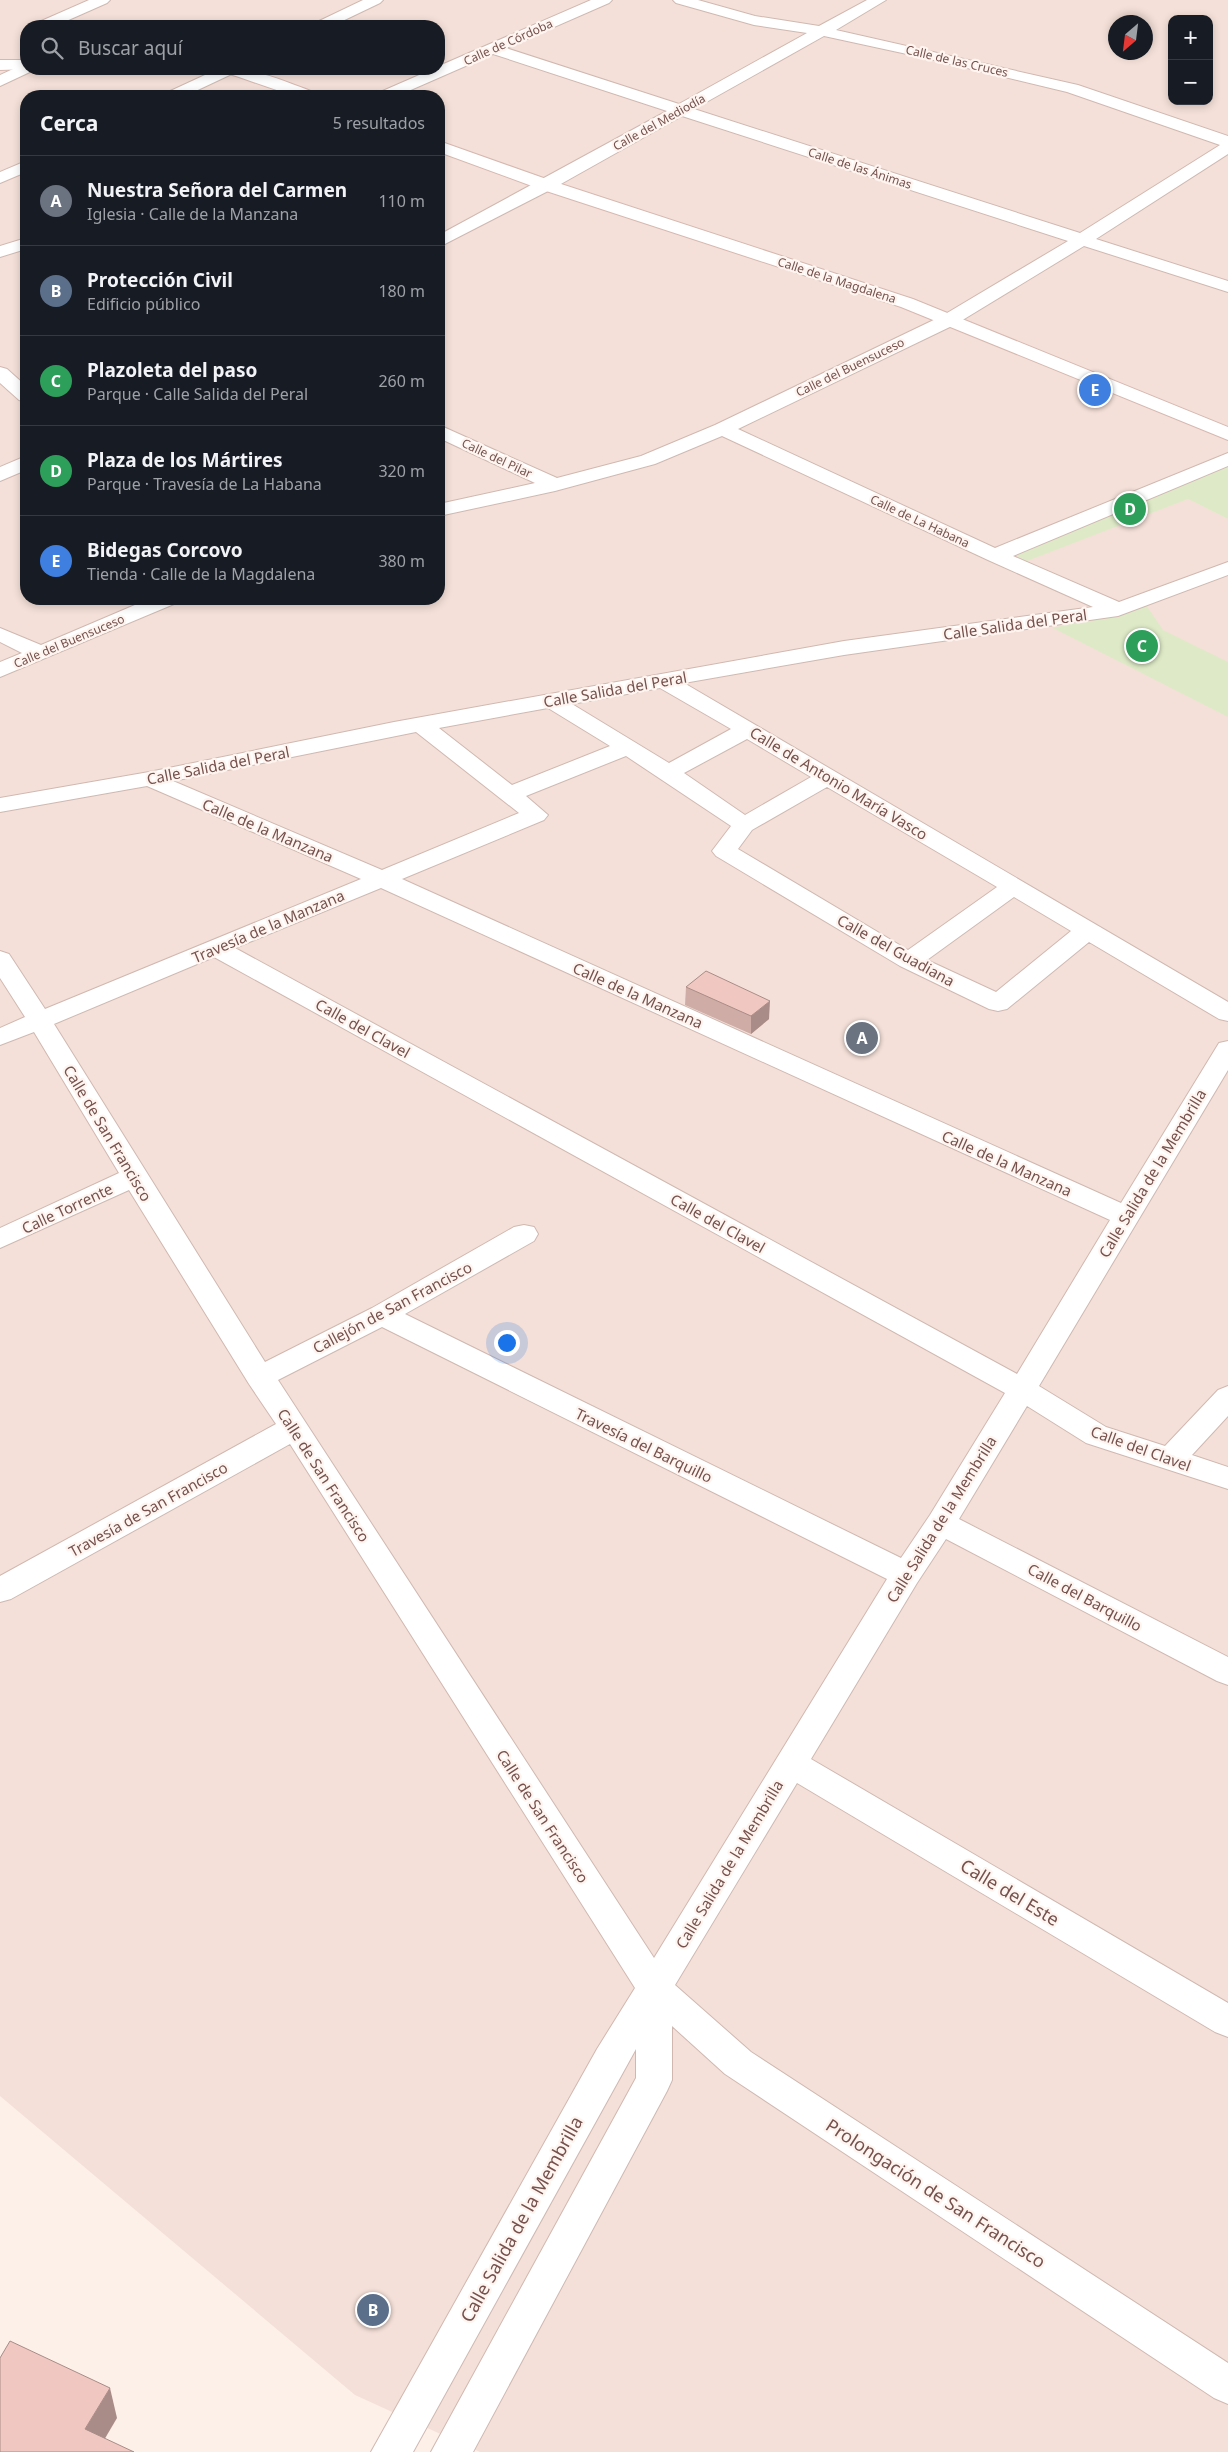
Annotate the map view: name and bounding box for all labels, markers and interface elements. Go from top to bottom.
street label: Calle de Córdoba [461,15,555,69]
north arrow [1108,15,1153,60]
map controls [1168,15,1213,105]
button: + [1168,15,1213,60]
search box [20,20,445,75]
icon: search [38,34,66,62]
text: Buscar aquí [78,35,183,61]
street label: Calle de las Cruces [904,41,1010,81]
button: − [1168,60,1213,105]
street label: Calle del Mediodía [610,90,708,154]
text: Cerca [40,109,98,137]
text: 5 resultados [333,112,425,134]
street label: Calle de las Ánimas [806,143,914,193]
text: Nuestra Señora del Carmen [87,177,347,203]
text: A [50,190,62,212]
text: 110 m [378,190,425,212]
text: Iglesia · Calle de la Manzana [87,203,298,225]
street label: Calle de la Magdalena [776,253,898,307]
text: Protección Civil [87,267,233,293]
text: B [51,280,61,302]
text: 180 m [378,280,425,302]
text: Edificio público [87,293,200,315]
street label: Calle del Buensuceso [793,333,907,401]
text: Plazoleta del paso [87,357,257,383]
text: C [51,370,61,392]
text: 260 m [378,370,425,392]
pin: E [1079,371,1111,409]
text: Parque · Calle Salida del Peral [87,383,308,405]
street label: Calle del Pilar [459,434,535,482]
text: Plaza de los Mártires [87,447,283,473]
text: D [50,460,62,482]
text: 320 m [378,460,425,482]
text: Parque · Travesía de La Habana [87,473,322,495]
pin: D [1114,490,1146,528]
street label: Calle de La Habana [868,491,972,551]
text: Bidegas Corcovo [87,537,243,563]
text: E [52,550,60,572]
text: 380 m [378,550,425,572]
text: Tienda · Calle de la Magdalena [87,563,315,585]
street label: Calle Salida del Peral [942,604,1088,644]
street label: Calle del Buensuceso [11,610,127,672]
pin: C [1126,627,1158,665]
street label: Calle Salida del Peral [542,667,688,711]
street label: Calle de Antonio María Vasco [746,722,932,844]
street label: Calle Salida del Peral [145,741,291,789]
street label: Calle de la Manzana [200,793,336,867]
street label: Travesía de la Manzana [189,885,347,967]
street label: Calle del Guadiana [834,909,958,991]
street label: Calle de la Manzana [570,957,706,1033]
street label: Calle del Clavel [312,994,414,1062]
pin: A [846,1019,878,1057]
street label: Calle de San Francisco [59,1061,157,1205]
street label: Calle Salida de la Membrilla [1094,1085,1210,1261]
street label: Calle de la Manzana [939,1125,1075,1201]
street label: Calle Torrente [18,1178,116,1238]
street label: Calle del Clavel [667,1189,769,1257]
street label: Callejón de San Francisco [309,1257,475,1357]
your location [494,1330,520,1356]
street label: Travesía del Barquillo [572,1403,716,1487]
street label: Calle de San Francisco [273,1404,375,1546]
street label: Calle del Clavel [1088,1421,1194,1475]
street label: Calle Salida de la Membrilla [881,1432,1001,1606]
street label: Travesía de San Francisco [65,1457,231,1561]
street label: Calle del Barquillo [1024,1558,1146,1636]
street label: Calle de San Francisco [492,1745,594,1887]
street label: Calle Salida de la Membrilla [671,1776,787,1952]
street label: Calle del Este [956,1853,1064,1931]
street label: Calle Salida de la Membrilla [454,2112,588,2326]
street label: Prolongación de San Francisco [822,2113,1050,2273]
pin: B [357,2291,389,2329]

